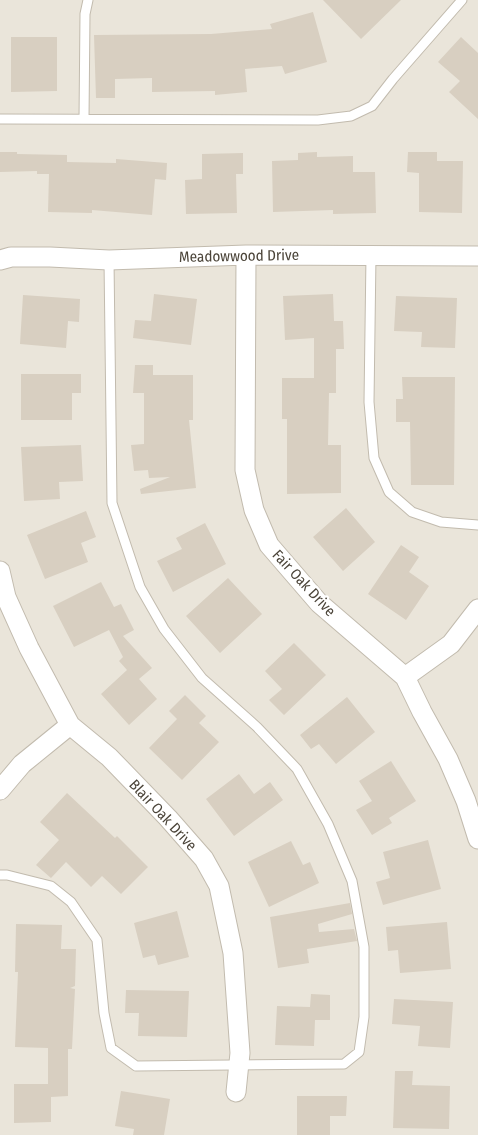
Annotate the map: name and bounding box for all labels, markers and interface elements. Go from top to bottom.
street label: Meadowwood Drive [179,246,299,266]
street label: Fair Oak Drive [269,546,339,620]
street label: Blair Oak Drive [125,776,201,854]

